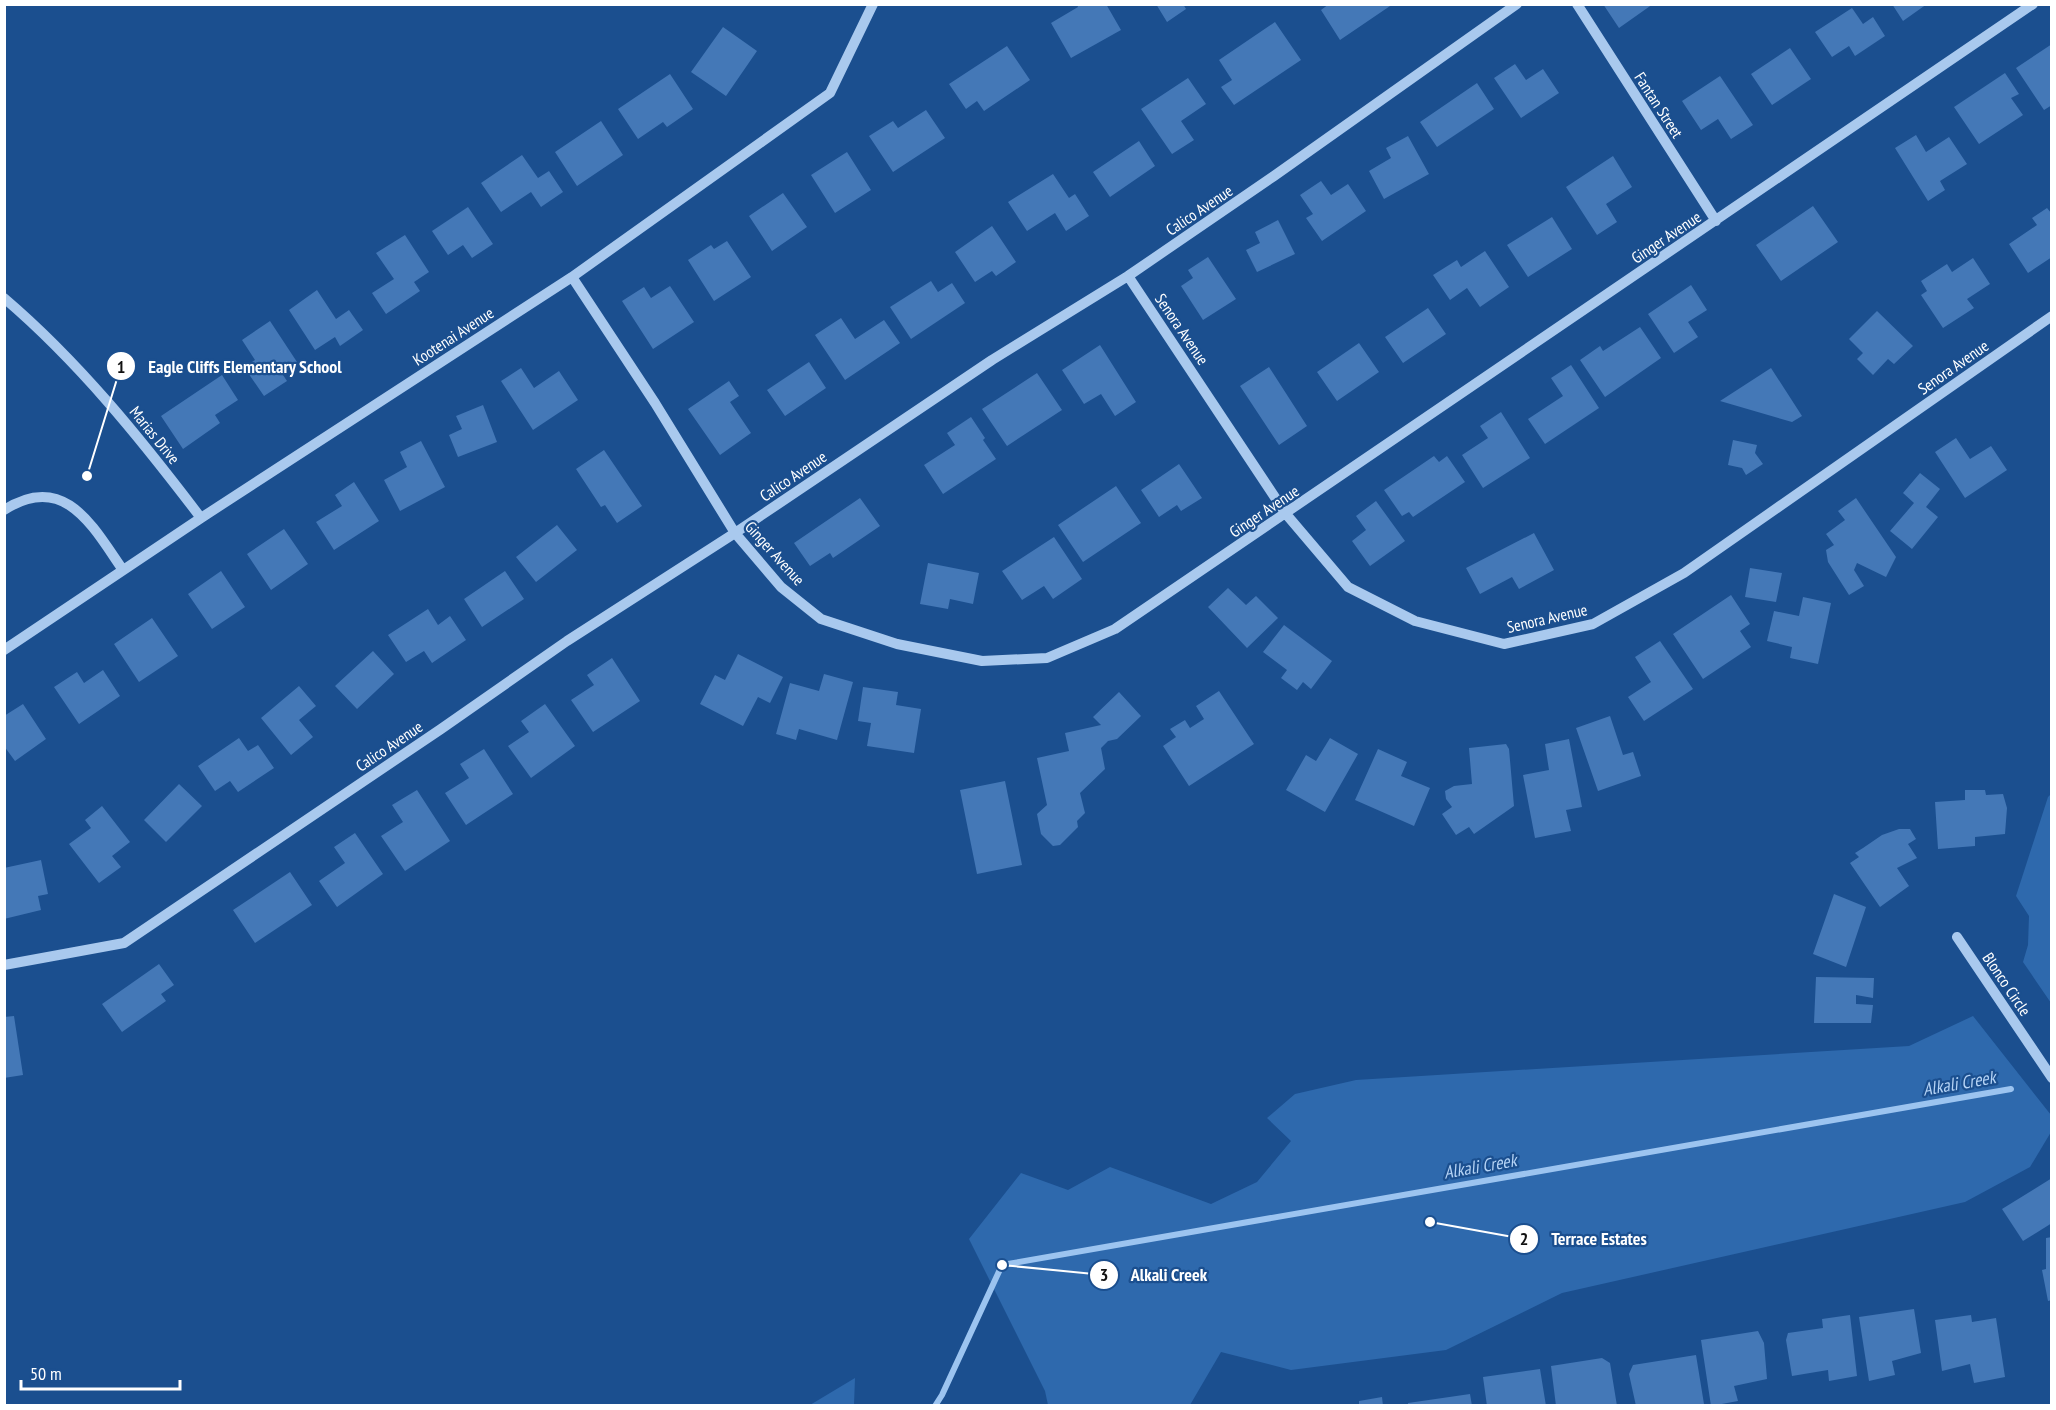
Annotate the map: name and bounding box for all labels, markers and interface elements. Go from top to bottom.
street label: Fantan Street [1630,68,1688,142]
street label: Calico Avenue [1162,180,1236,240]
street label: Ginger Avenue [1627,206,1705,268]
street label: Senora Avenue [1151,290,1213,368]
street label: Kootenai Avenue [409,302,497,370]
street label: Senora Avenue [1914,335,1992,399]
callout: Eagle Cliffs Elementary School [106,348,354,384]
text: 1 [117,355,125,378]
text: Eagle Cliffs Elementary School [148,355,342,378]
street label: Marias Drive [126,402,184,468]
street label: Calico Avenue [756,446,830,506]
street label: Ginger Avenue [1225,480,1303,542]
street label: Ginger Avenue [741,517,809,589]
street label: Senora Avenue [1505,599,1589,637]
street label: Calico Avenue [352,716,426,776]
street label: Blonco Circle [1979,948,2035,1020]
water label: Alkali Creek [1921,1065,1999,1101]
water label: Alkali Creek [1442,1148,1520,1184]
callout: Terrace Estates [1509,1221,1658,1257]
text: 2 [1520,1227,1528,1250]
text: Terrace Estates [1551,1227,1647,1250]
callout: Alkali Creek [1089,1257,1219,1293]
text: 3 [1100,1263,1108,1286]
text: Alkali Creek [1130,1263,1208,1286]
scale bar [21,1353,180,1391]
text: 50 m [30,1362,62,1385]

